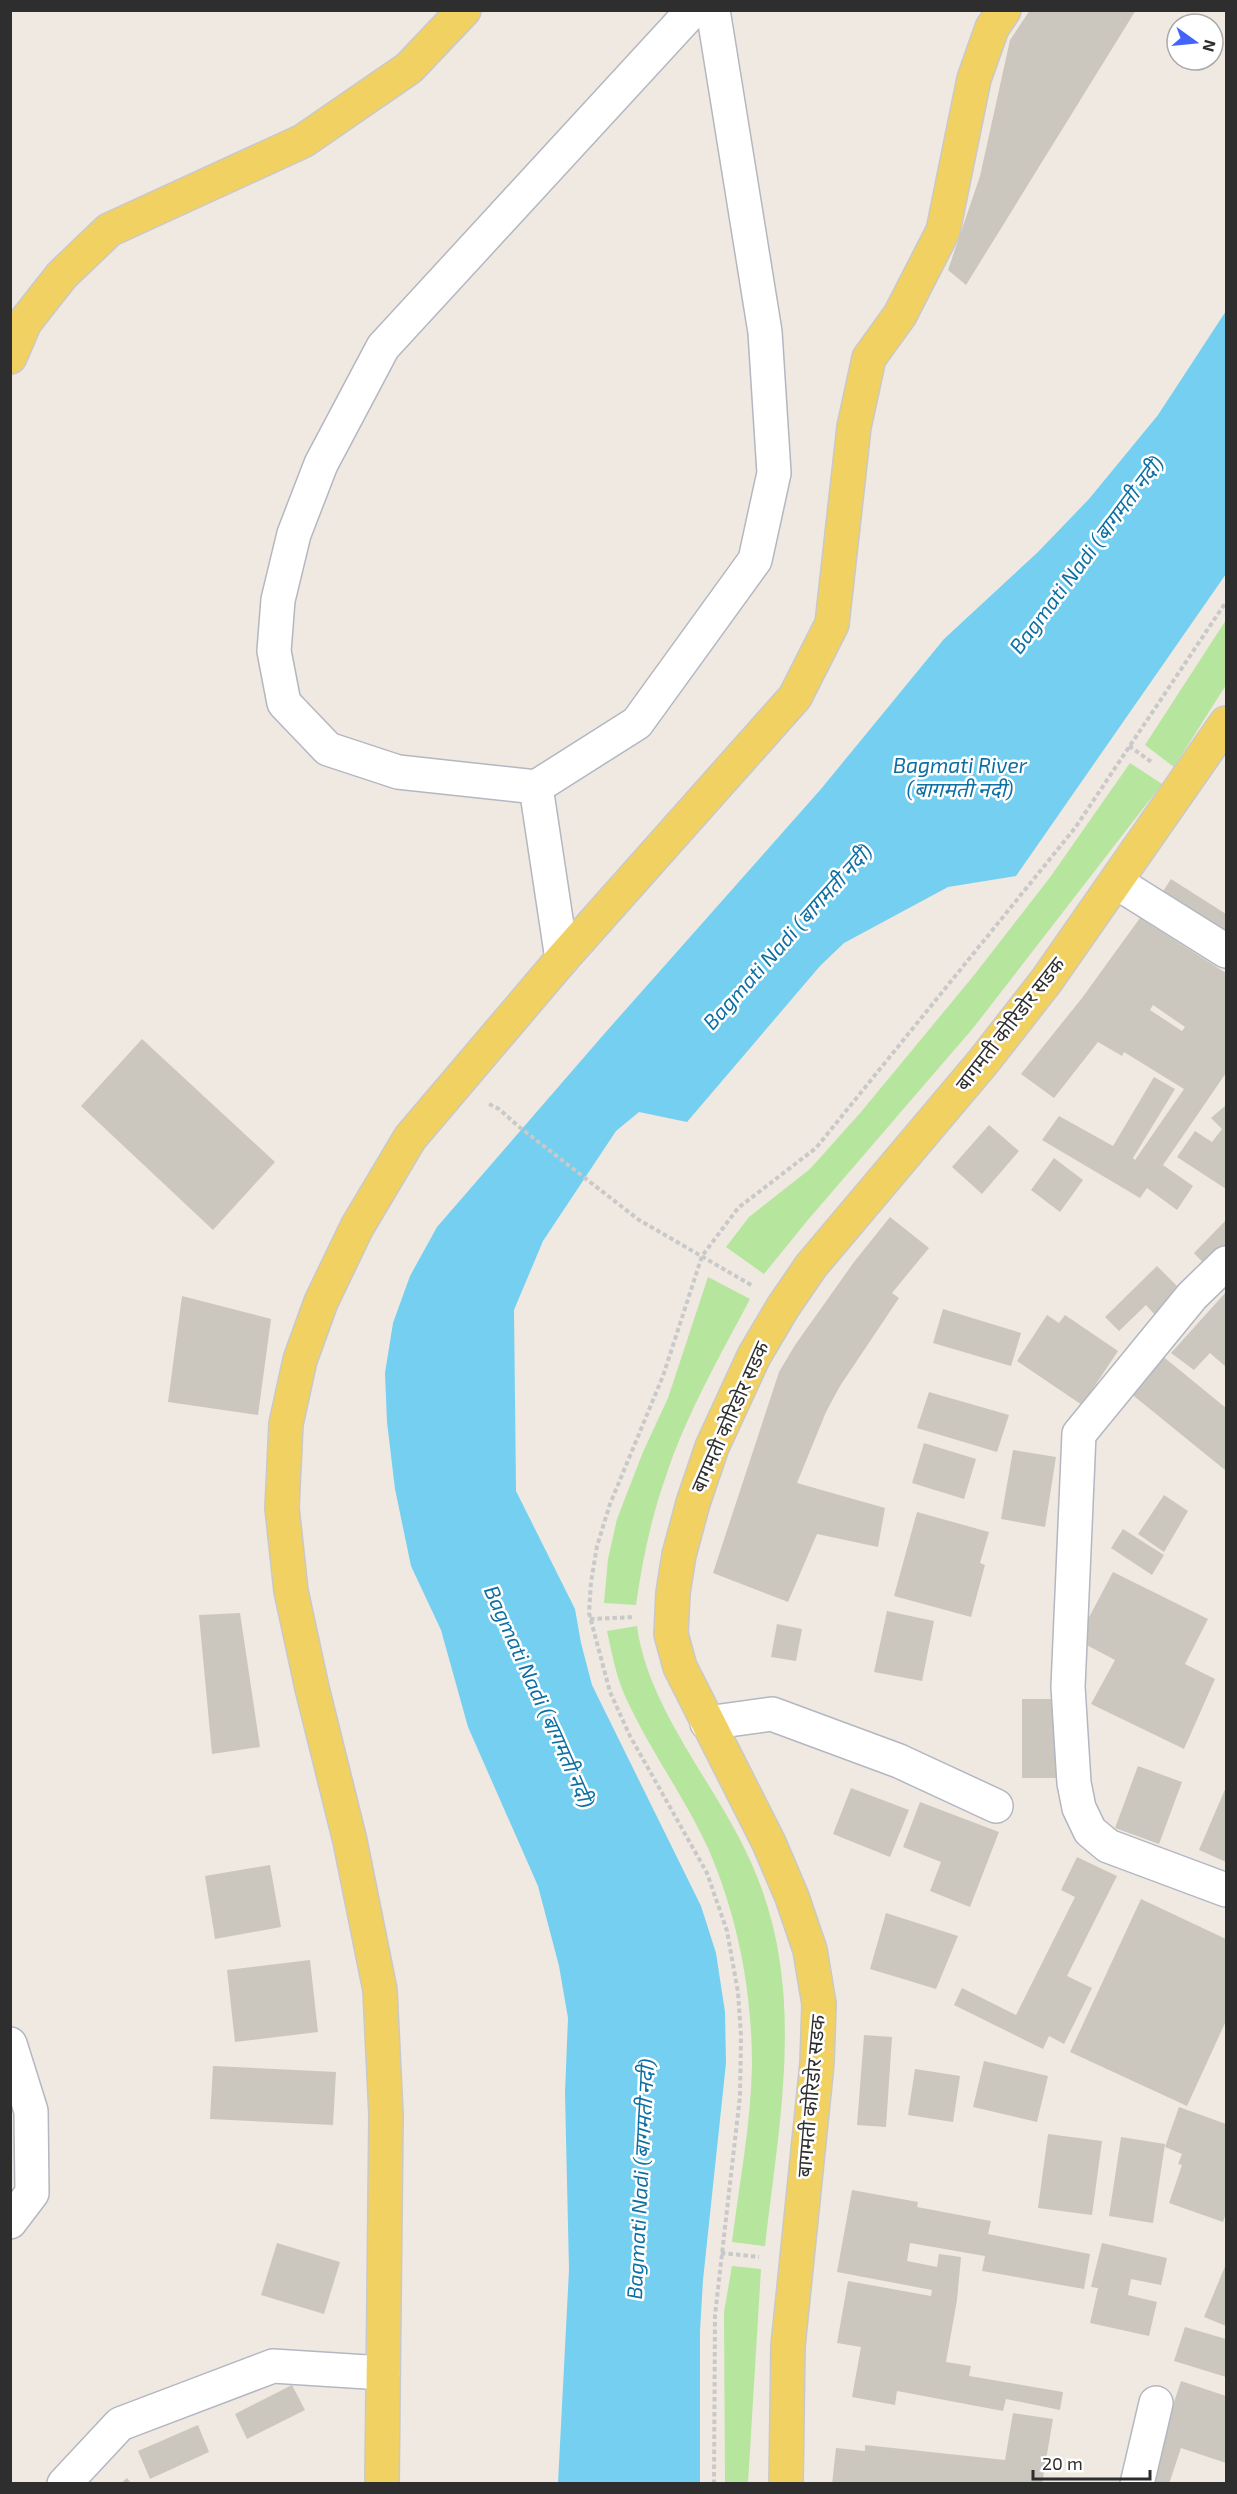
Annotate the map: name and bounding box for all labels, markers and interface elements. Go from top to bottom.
north arrow [1165,12,1225,72]
text: N [1199,38,1221,54]
water label: Bagmati Nadi (बागमती नदी) [1003,450,1169,658]
water label: Bagmati River (बागमती नदी) [893,752,1028,801]
water label: Bagmati Nadi (बागमती नदी) [697,838,877,1034]
street label: बागमती कोरिडोर सडक [950,951,1069,1095]
street label: बागमती कोरिडोर सडक [685,1337,773,1496]
water label: Bagmati Nadi (बागमती नदी) [480,1581,601,1812]
street label: बागमती कोरिडोर सडक [791,2013,829,2178]
water label: Bagmati Nadi (बागमती नदी) [621,2057,658,2300]
scale bar [1033,2443,1150,2481]
text: 20 m [1042,2452,1083,2474]

